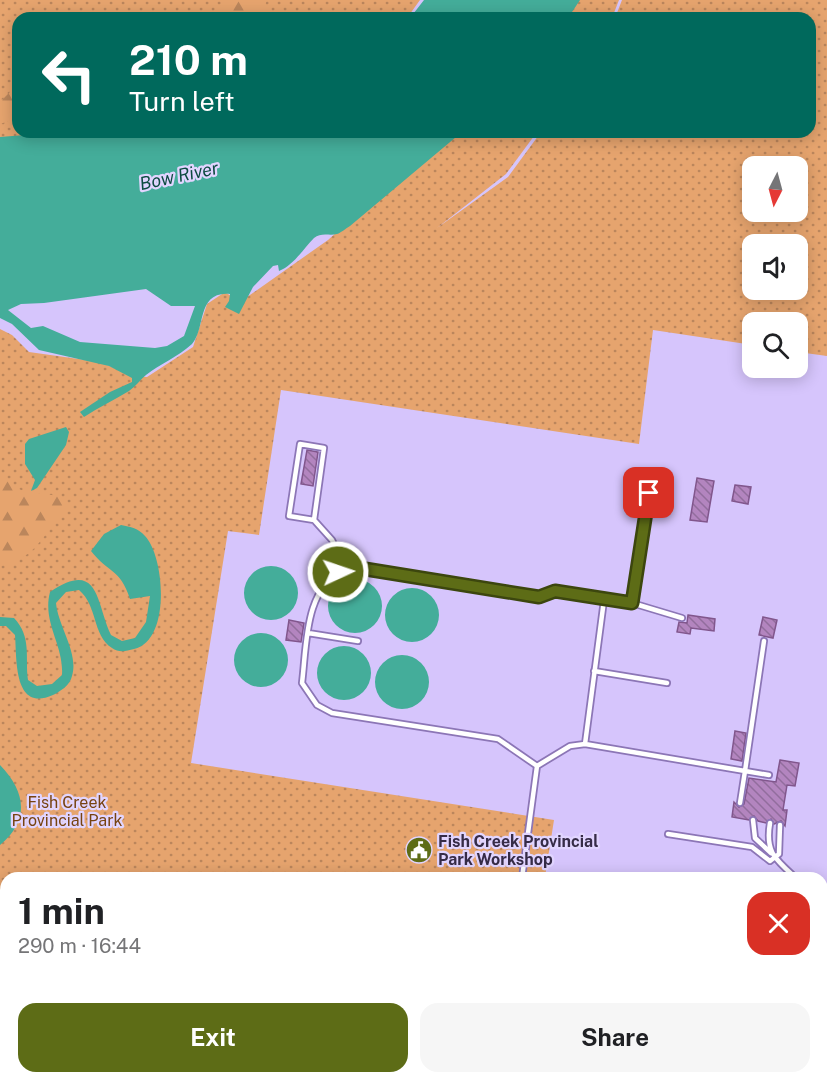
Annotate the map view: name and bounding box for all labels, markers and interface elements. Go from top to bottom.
text: 210 m [129,35,248,84]
icon: left [30,36,108,114]
text: Turn left [129,85,235,117]
north arrow [742,156,808,222]
map controls [742,156,808,378]
water label: Bow River [138,157,220,194]
button: sound [742,234,808,300]
button: search [742,312,808,378]
pin [623,467,674,518]
icon: arrive [632,476,665,509]
position arrow [306,540,370,604]
park label: Fish Creek Provincial Park [12,793,122,830]
place label: Fish Creek Provincial Park Workshop [438,832,598,869]
public building icon: Fish Creek Provincial Park Workshop [404,835,434,865]
text: 1 min [18,890,105,932]
button: close [747,892,810,955]
text: 290 m · 16:44 [18,934,141,958]
button: Exit [18,1003,408,1072]
button: Share [420,1003,810,1072]

